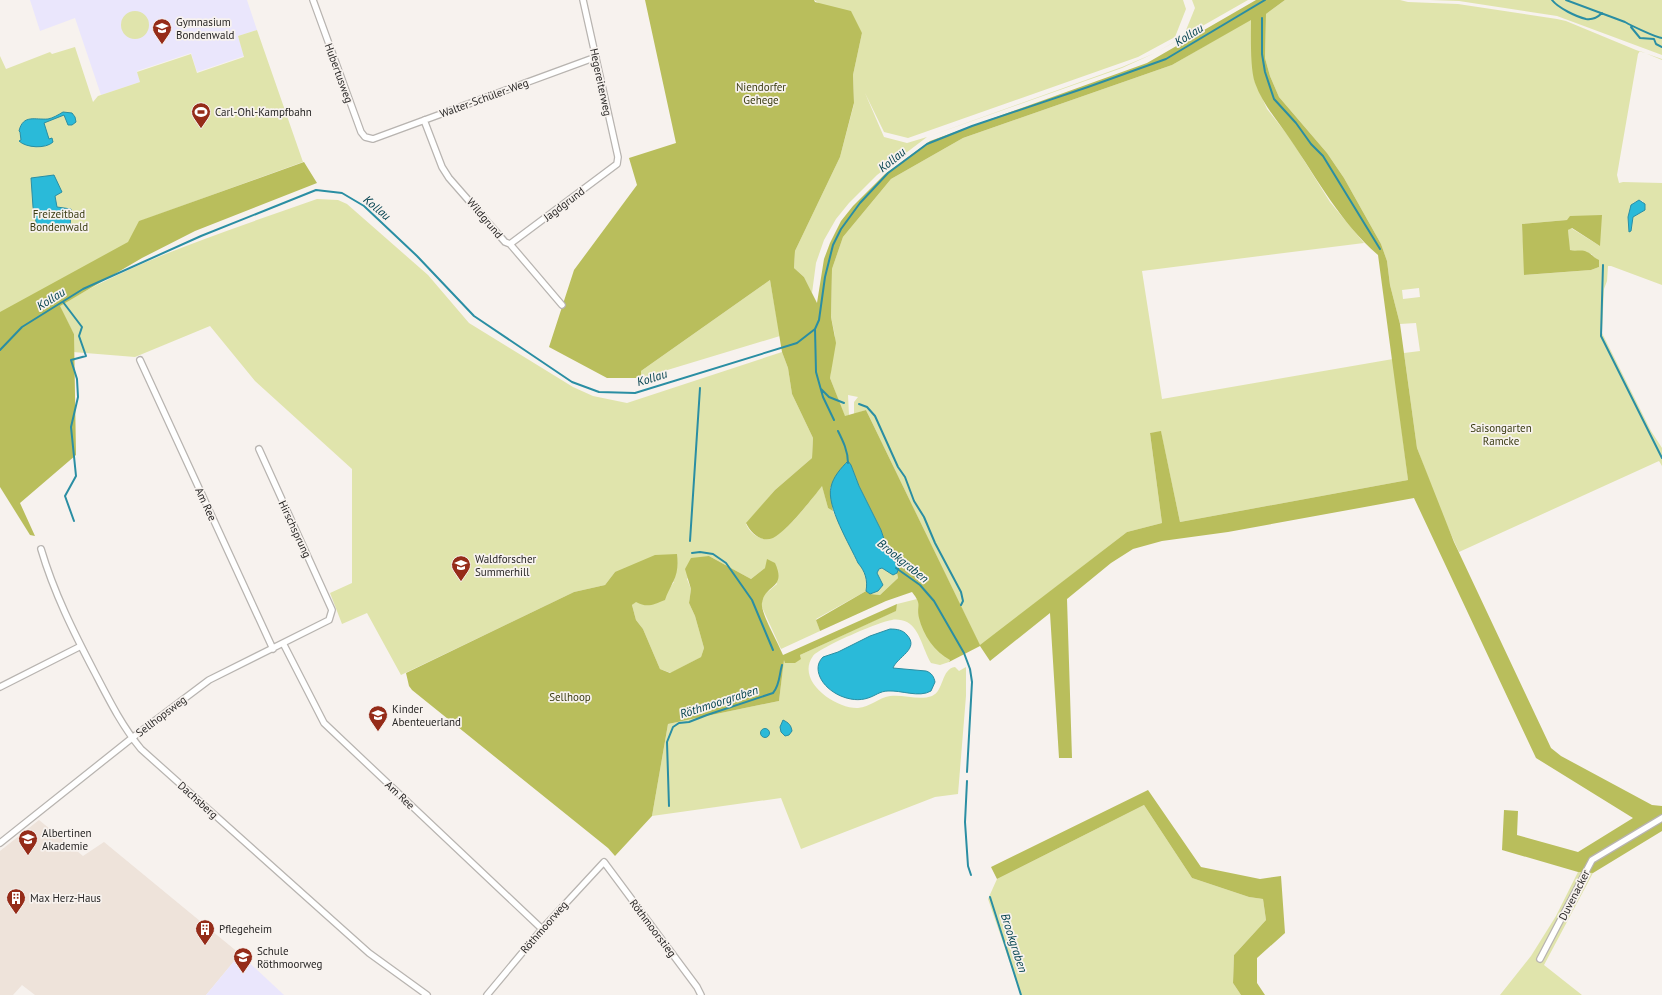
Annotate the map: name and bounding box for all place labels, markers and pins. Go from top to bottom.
place label: Gymnasium Bondenwald [176,15,235,42]
school or university icon: Gymnasium Bondenwald [151,17,173,45]
sports icon: Carl-Ohl-Kampfbahn [190,101,212,129]
place label: Carl-Ohl-Kampfbahn [215,105,312,119]
place label: Waldforscher Summerhill [475,552,536,579]
school or university icon: Waldforscher Summerhill [450,554,472,582]
place label: Kinder Abenteuerland [392,702,461,729]
school or university icon: Kinder Abenteuerland [367,704,389,732]
place label: Albertinen Akademie [42,826,92,853]
school or university icon: Albertinen Akademie [17,828,39,856]
building icon: Max Herz-Haus [5,887,27,915]
place label: Max Herz-Haus [30,891,101,905]
building icon: Pflegeheim [194,918,216,946]
place label: Pflegeheim [219,922,272,936]
place label: Schule Röthmoorweg [257,944,323,971]
school or university icon: Schule Röthmoorweg [232,946,254,974]

